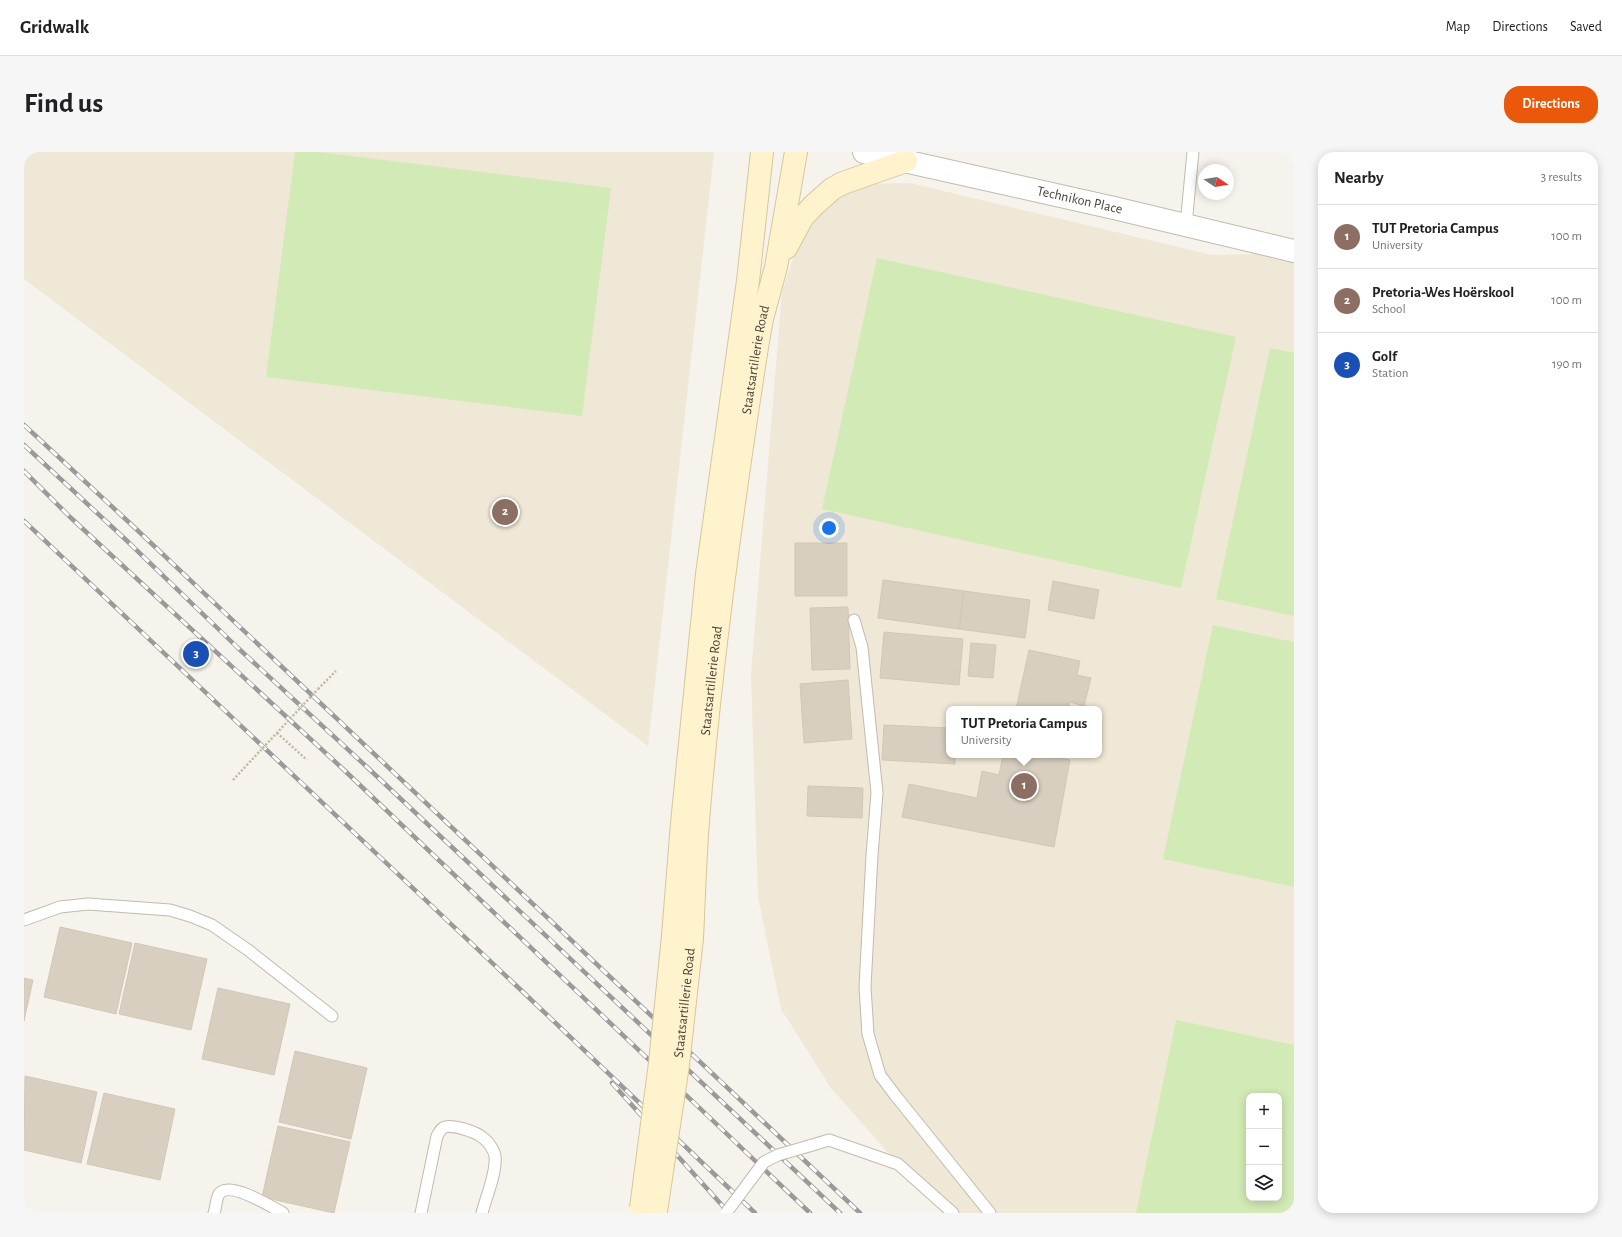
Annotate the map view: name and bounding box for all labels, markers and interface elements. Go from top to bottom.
text: Gridwalk [20,18,89,37]
text: Map [1446,20,1470,34]
text: Directions [1492,20,1548,34]
text: Saved [1570,20,1602,34]
button: Directions [1504,86,1598,123]
text: Find us [24,90,103,118]
north arrow [1198,164,1234,200]
text: Nearby [1334,169,1384,186]
text: 3 results [1541,171,1582,184]
street label: Technikon Place [1036,184,1124,217]
text: TUT Pretoria Campus [1372,221,1499,236]
text: 1 [1345,230,1349,243]
text: 100 m [1551,230,1582,243]
text: University [1372,239,1423,252]
text: Pretoria-Wes Hoërskool [1372,285,1514,300]
text: 2 [1344,294,1350,307]
text: 100 m [1551,294,1582,307]
text: School [1372,303,1406,316]
street label: Staatsartillerie Road [740,304,772,415]
text: Golf [1372,349,1397,364]
text: 3 [1344,358,1350,371]
text: 190 m [1552,358,1582,371]
text: Station [1372,367,1409,380]
pin: 2 [492,497,518,527]
your location [819,518,839,538]
street label: Staatsartillerie Road [699,625,725,736]
pin: 3 [183,639,209,669]
popup [946,706,1102,758]
text: TUT Pretoria Campus [961,716,1087,731]
text: University [961,734,1012,747]
pin: 1 [1011,771,1037,801]
street label: Staatsartillerie Road [672,947,698,1059]
map controls [1246,1093,1282,1201]
button: + [1246,1093,1282,1129]
button: − [1246,1129,1282,1165]
button: layers [1246,1165,1282,1201]

